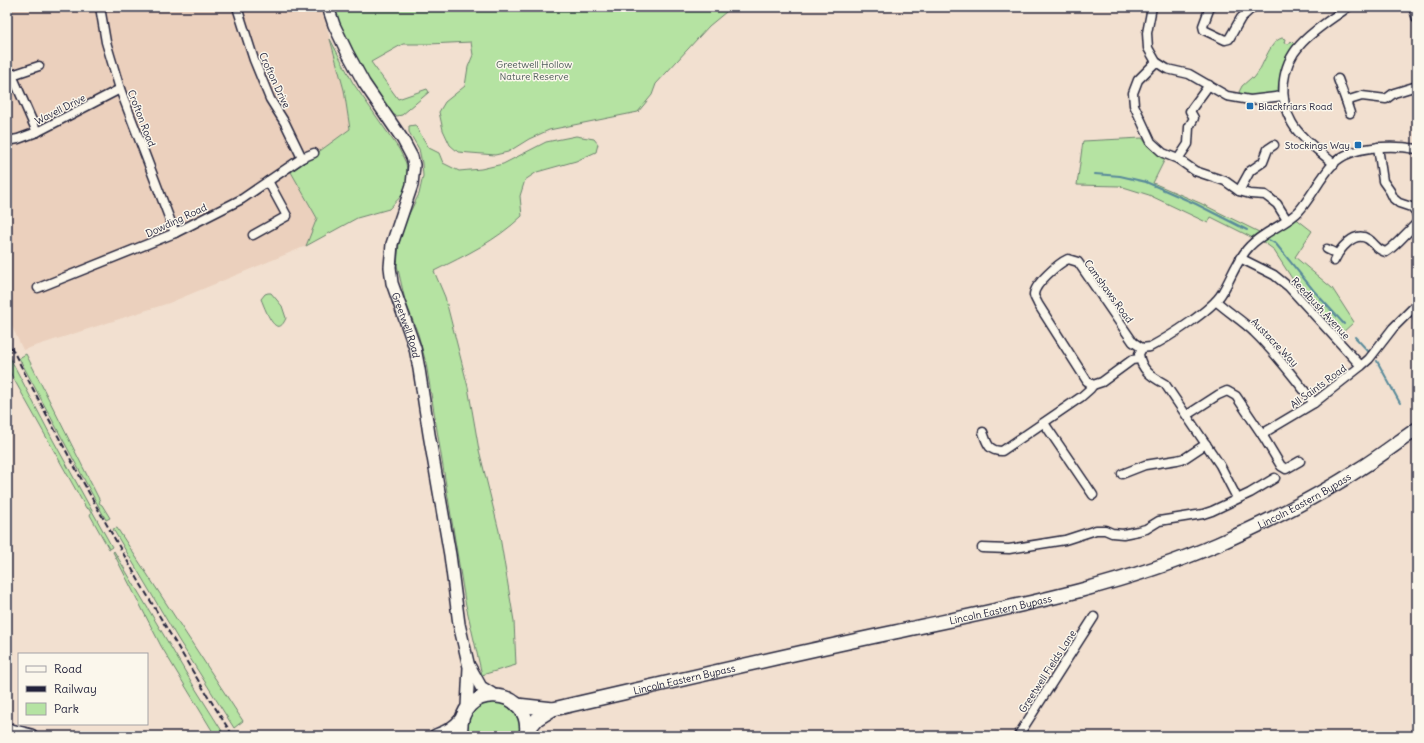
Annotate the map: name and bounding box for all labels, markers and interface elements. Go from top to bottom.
street label: Crofton Drive [256,50,293,110]
park label: Greetwell Hollow Nature Reserve [496,58,572,83]
street label: Crofton Road [125,88,158,149]
street label: Wavell Drive [33,91,88,128]
place label: Blackfriars Road [1258,100,1333,113]
marker: Blackfriars Road [1245,101,1255,111]
place label: Stockings Way [1285,139,1350,152]
marker: Stockings Way [1353,140,1363,150]
street label: Dowding Road [144,201,209,240]
street label: Camshaws Road [1081,257,1136,326]
street label: Reedbush Avenue [1288,275,1353,342]
street label: Greetwell Road [389,291,423,359]
street label: Austacre Way [1248,315,1301,369]
street label: All Saints Road [1288,362,1349,411]
street label: Lincoln Eastern Bypass [1256,470,1354,532]
street label: Lincoln Eastern Bypass [948,592,1053,627]
street label: Greetwell Fields Lane [1016,628,1079,715]
legend [18,653,148,725]
text: Road [54,661,82,676]
street label: Lincoln Eastern Bypass [632,661,737,697]
text: Railway [54,681,97,696]
text: Park [54,701,79,716]

